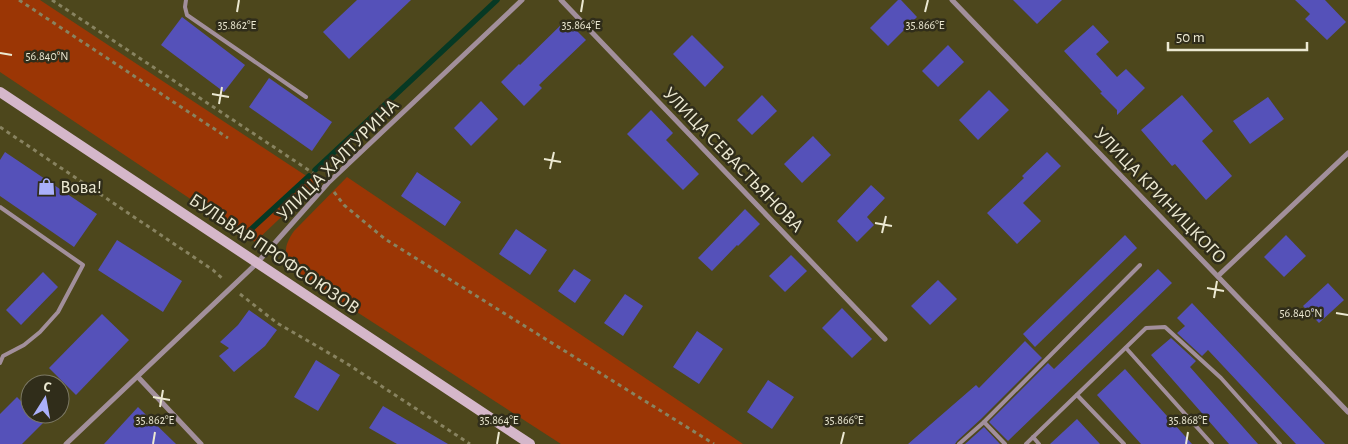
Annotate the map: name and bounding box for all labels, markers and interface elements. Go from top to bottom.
text: 35.862°E [218,19,257,31]
text: 35.864°E [561,19,601,31]
text: 35.866°E [906,19,945,31]
scale bar [1168,20,1307,52]
text: 50 m [1176,30,1205,45]
text: 56.840°N [26,50,68,62]
street label: УЛИЦА СЕВАСТЬЯНОВА [659,84,807,236]
street label: УЛИЦА ХАЛТУРИНА [274,96,403,225]
street label: УЛИЦА КРИНИЦКОГО [1090,124,1230,268]
shop icon: Вова! [36,176,56,196]
place label: Вова! [60,178,102,197]
street label: БУЛЬВАР ПРОФСОЮЗОВ [186,190,363,318]
text: 56.840°N [1280,307,1322,319]
north arrow [20,374,70,424]
text: С [42,380,53,395]
text: 35.862°E [136,414,175,426]
text: 35.864°E [479,414,519,426]
text: 35.866°E [825,414,864,426]
text: 35.868°E [1168,414,1208,426]

